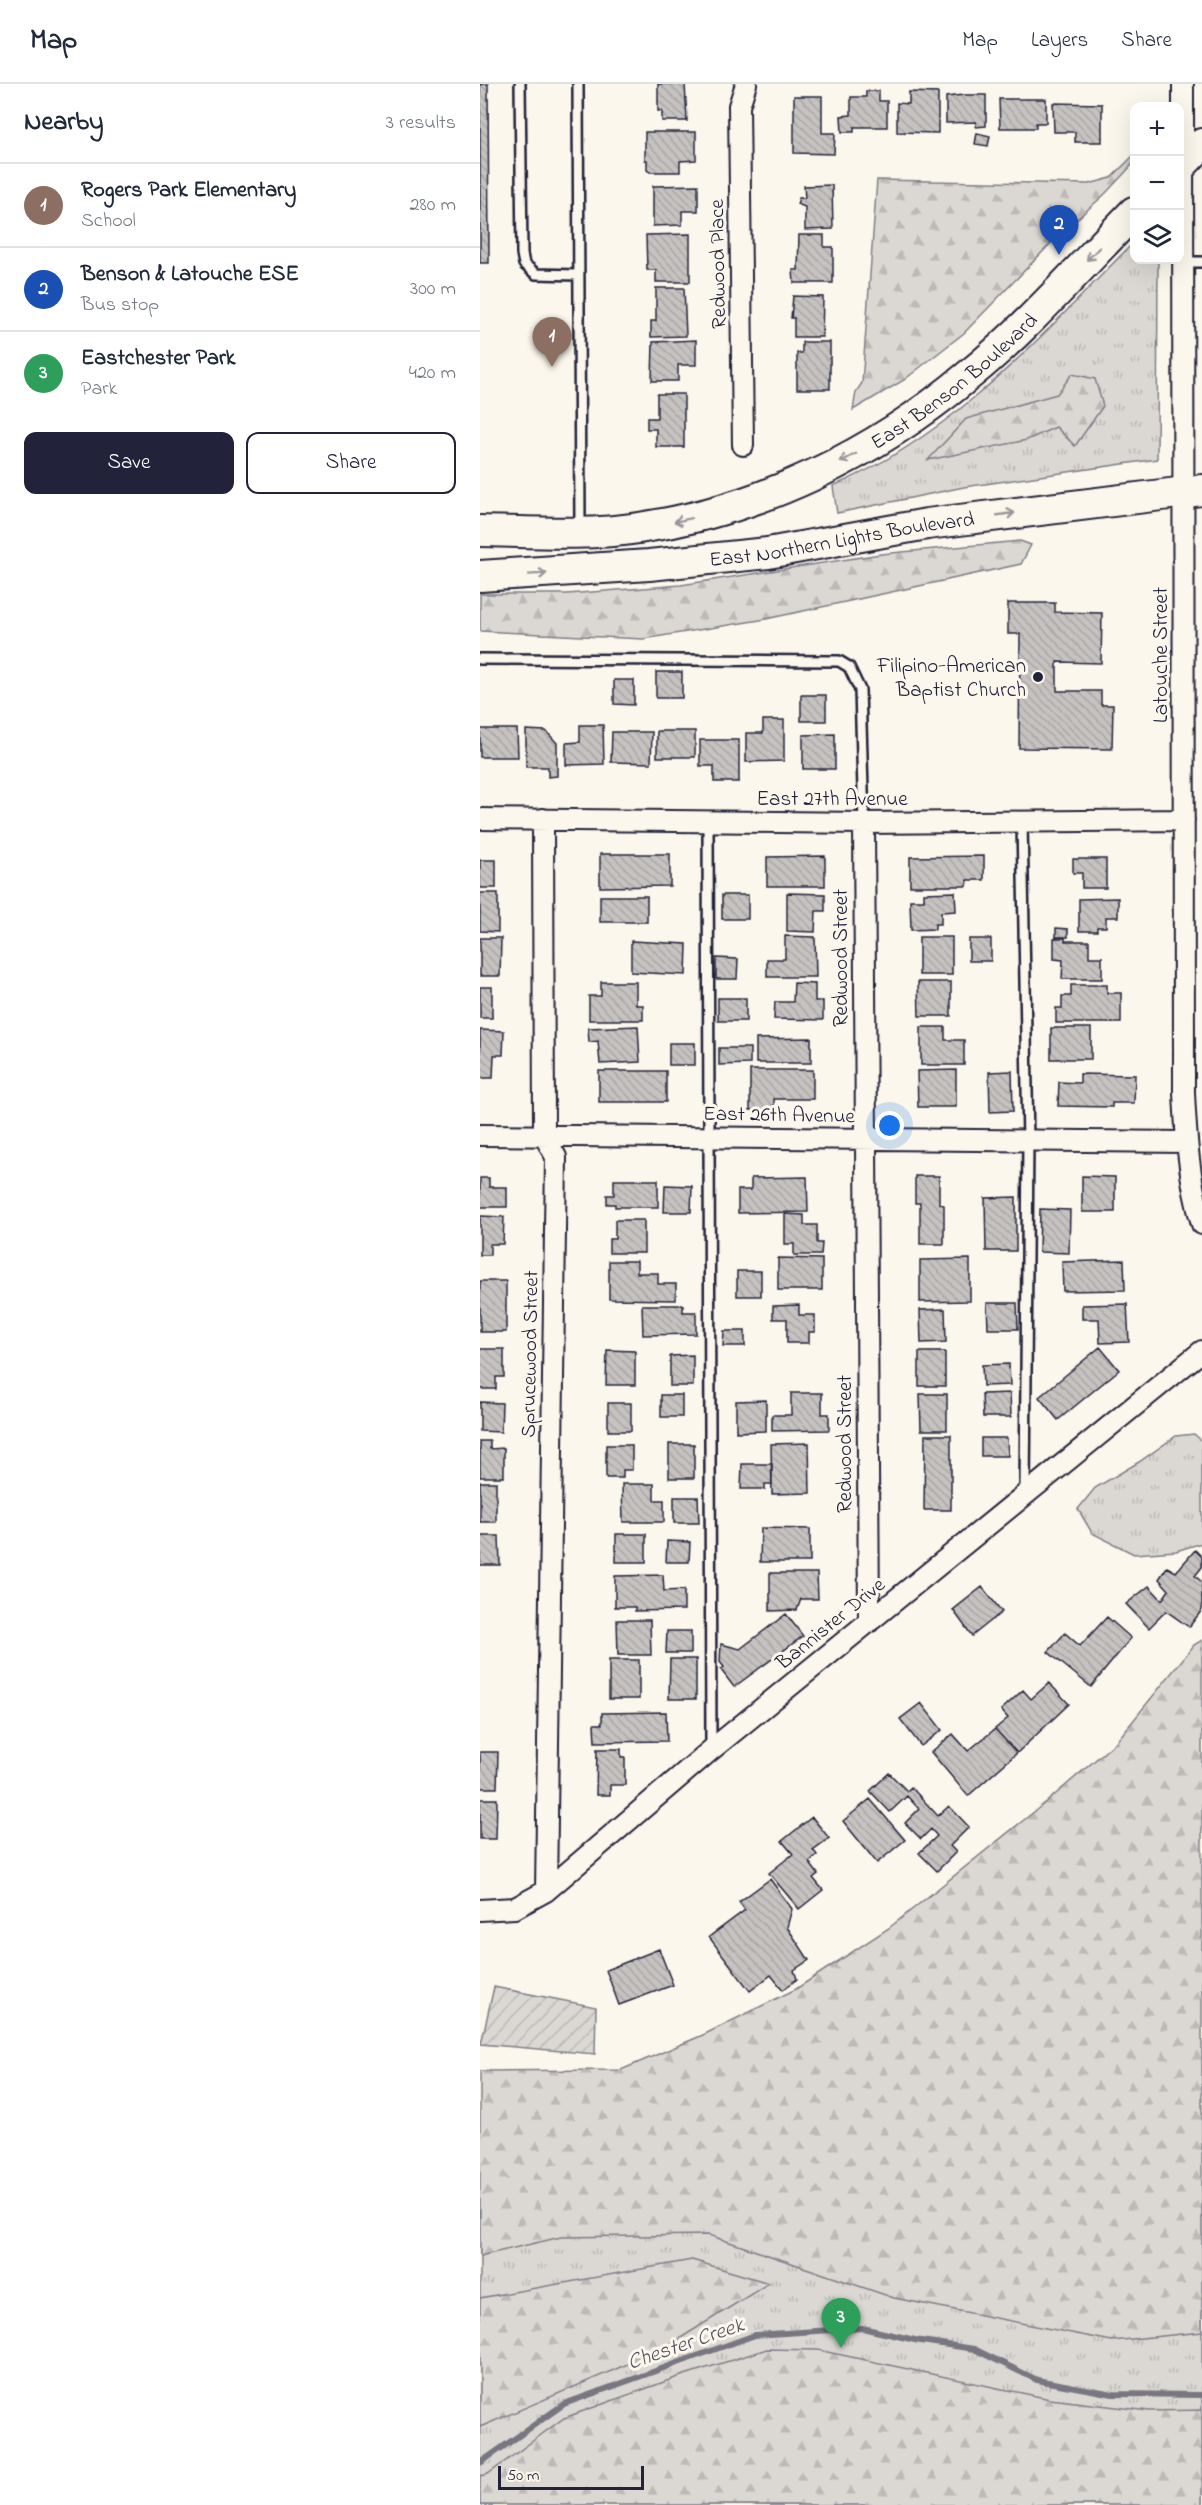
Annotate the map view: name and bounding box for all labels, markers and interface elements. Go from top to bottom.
text: Map [30,21,77,62]
text: Map [962,26,998,56]
text: Layers [1031,26,1088,56]
text: Share [1121,26,1172,56]
map controls [1130,102,1184,264]
button: + [1130,102,1184,156]
text: Nearby [24,104,103,142]
text: 3 results [386,109,456,138]
button: − [1130,156,1184,210]
text: Rogers Park Elementary [81,175,296,207]
text: 1 [40,191,47,220]
text: 280 m [409,191,456,220]
street label: Redwood Place [703,198,735,329]
pin: 2 [1040,206,1078,255]
text: School [81,207,136,236]
button: layers [1130,210,1184,264]
one-way arrow [1086,246,1101,261]
text: Benson & Latouche ESE [81,259,299,291]
text: 2 [39,275,48,304]
text: 300 m [410,275,456,304]
text: Bus stop [81,291,159,320]
street label: East Benson Boulevard [866,307,1046,458]
pin: 1 [532,318,572,367]
text: Eastchester Park [81,343,235,375]
text: 3 [39,359,48,388]
text: 420 m [409,359,456,388]
text: Park [81,375,117,404]
button: Save [24,432,234,494]
button: Share [246,432,456,494]
one-way arrow [839,453,857,464]
street label: East Northern Lights Boulevard [708,505,976,576]
one-way arrow [996,508,1016,519]
one-way arrow [674,515,693,526]
one-way arrow [528,568,548,579]
street label: Latouche Street [1147,587,1177,723]
place label: Filipino-American Baptist Church [876,652,1026,706]
marker: Filipino-American Baptist Church [1031,670,1045,684]
street label: East 27th Avenue [756,785,908,815]
street label: Redwood Street [827,889,857,1027]
street label: East 26th Avenue [703,1100,856,1132]
your location [875,1111,904,1140]
street label: Sprucewood Street [515,1270,547,1438]
street label: Redwood Street [831,1375,861,1513]
street label: Bannister Drive [769,1571,893,1679]
pin: 3 [822,2298,860,2348]
water label: Chester Creek [623,2310,750,2380]
scale bar [498,2463,644,2490]
text: 50 m [507,2464,539,2488]

